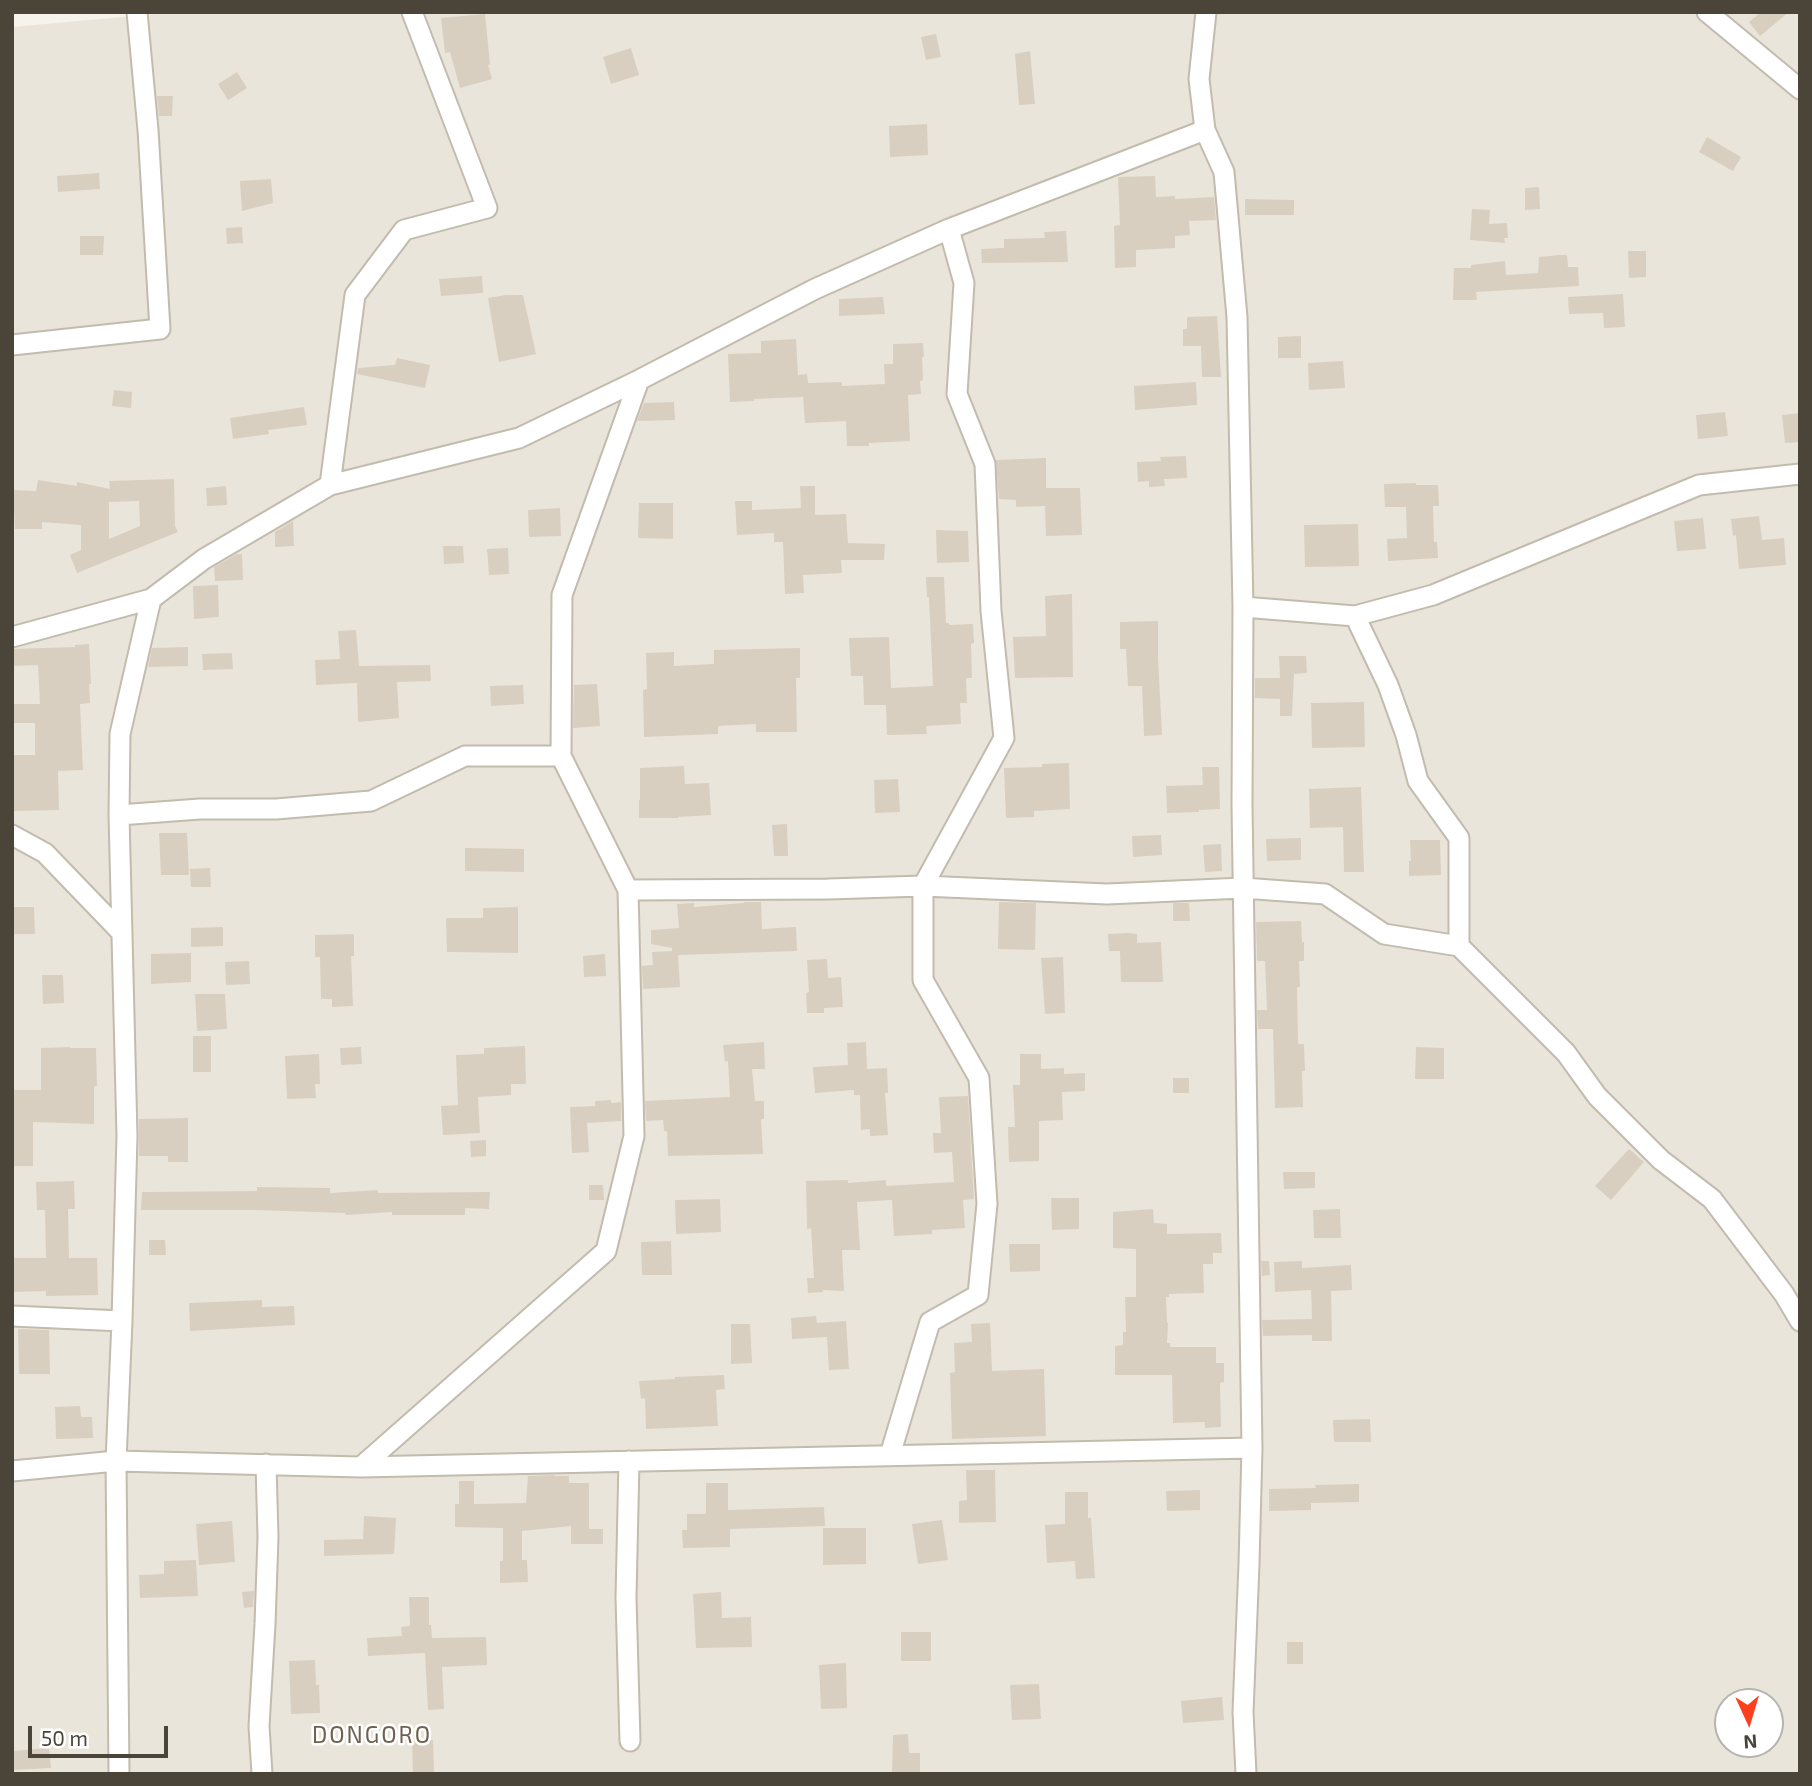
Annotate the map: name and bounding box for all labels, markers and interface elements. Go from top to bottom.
north arrow [1714,1688,1784,1758]
scale bar [32,1712,172,1756]
district label: DONGORO [313,1721,431,1749]
text: 50 m [41,1725,88,1750]
text: N [1743,1731,1758,1754]

